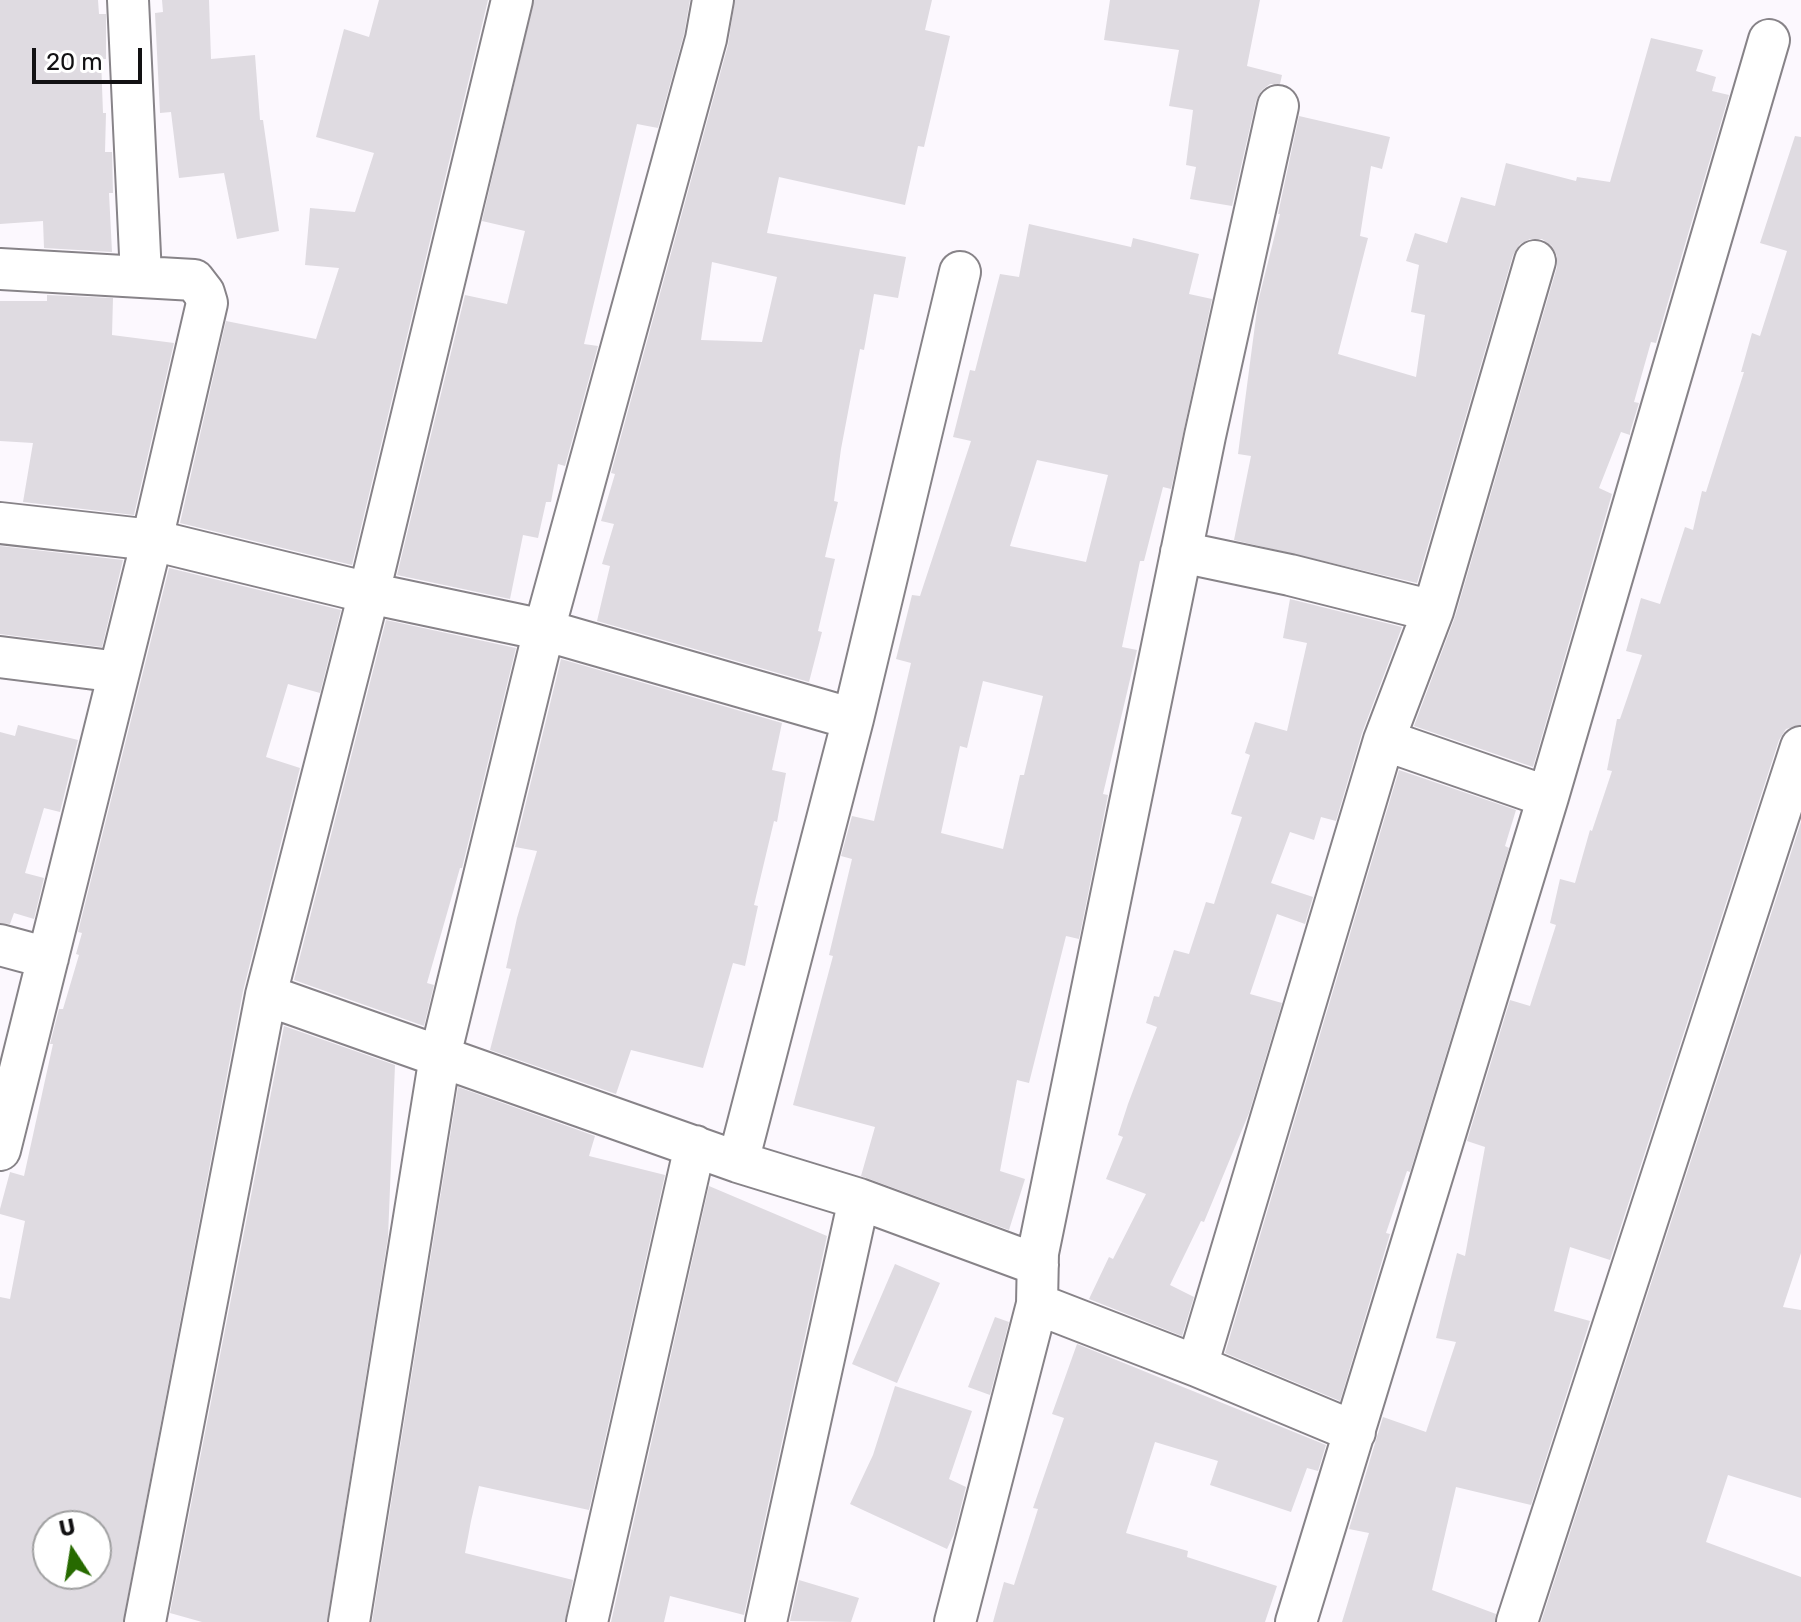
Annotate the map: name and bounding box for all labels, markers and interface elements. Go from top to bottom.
scale bar [36,32,146,82]
text: 20 m [46,48,103,76]
north arrow [32,1510,112,1590]
text: U [57,1513,78,1543]

